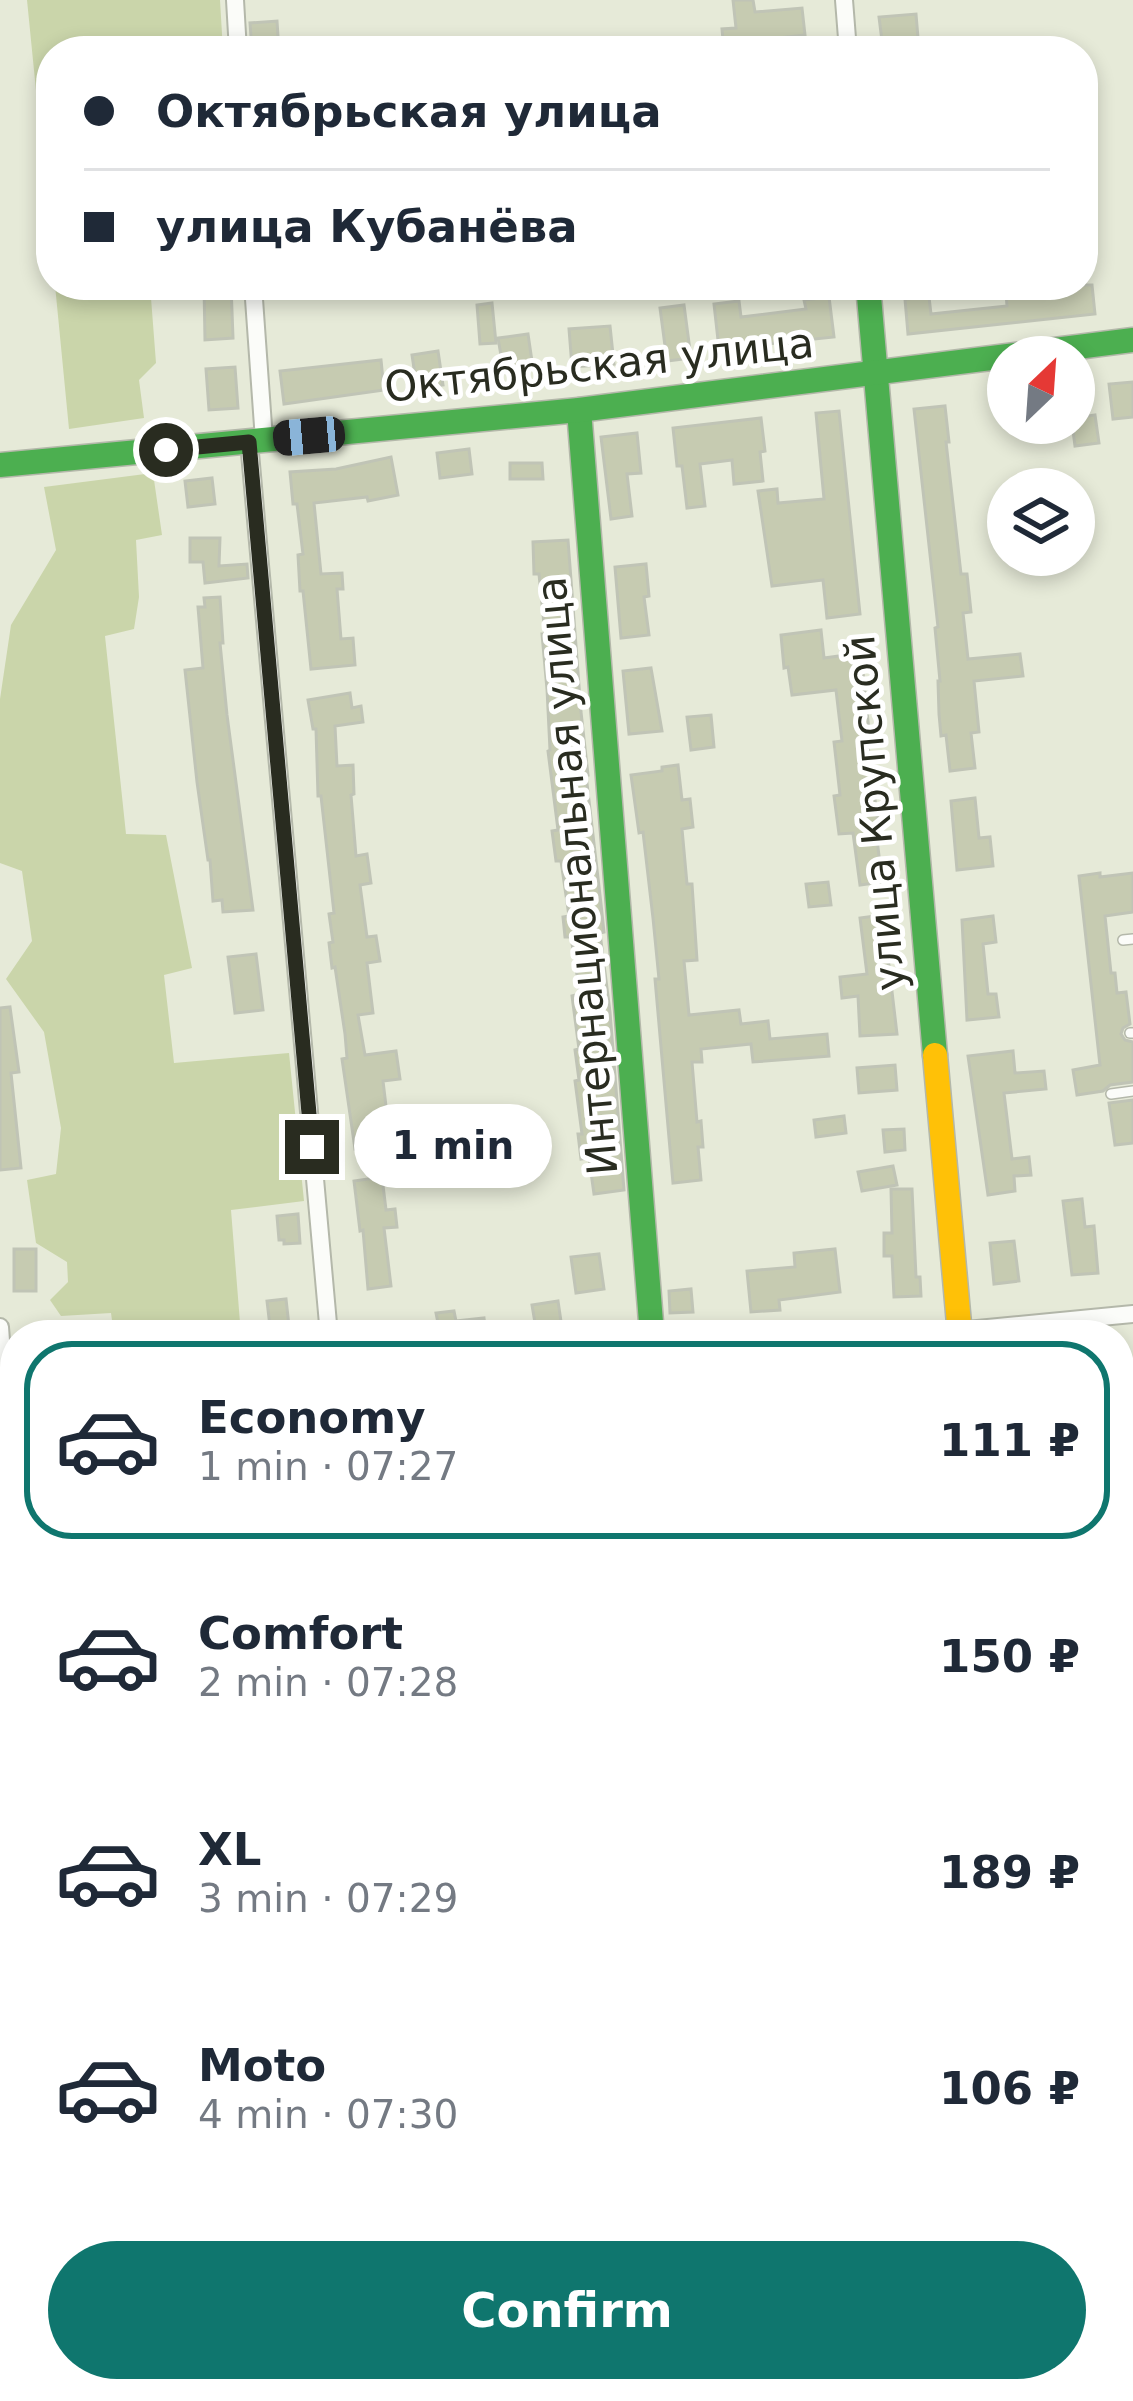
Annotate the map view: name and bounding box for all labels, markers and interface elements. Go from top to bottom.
text: Октябрьская улица [156,85,662,138]
text: улица Кубанёва [156,200,578,253]
street label: Октябрьская улица [382,318,816,412]
north arrow [987,336,1095,444]
map controls [987,336,1095,576]
car [272,415,346,457]
route start [139,423,193,477]
button: layers [987,468,1095,576]
street label: Интернациональная улица [526,575,628,1177]
street label: улица Крупской [835,633,915,993]
callout: 1 min [354,1105,552,1189]
route end [285,1120,339,1174]
text: 1 min [392,1123,514,1168]
icon: car [54,1386,162,1494]
text: Economy [198,1391,426,1444]
text: 111 ₽ [939,1414,1080,1467]
text: 1 min · 07:27 [198,1444,458,1489]
icon: car [54,1602,162,1710]
text: Comfort [198,1607,403,1660]
text: 150 ₽ [939,1630,1080,1683]
text: 2 min · 07:28 [198,1660,458,1705]
icon: car [54,1818,162,1926]
text: XL [198,1823,261,1876]
text: 189 ₽ [939,1846,1080,1899]
text: 3 min · 07:29 [198,1876,458,1921]
icon: car [54,2034,162,2142]
text: Moto [198,2039,326,2092]
text: 106 ₽ [939,2062,1080,2115]
text: 4 min · 07:30 [198,2092,458,2137]
button: Confirm [48,2241,1086,2379]

